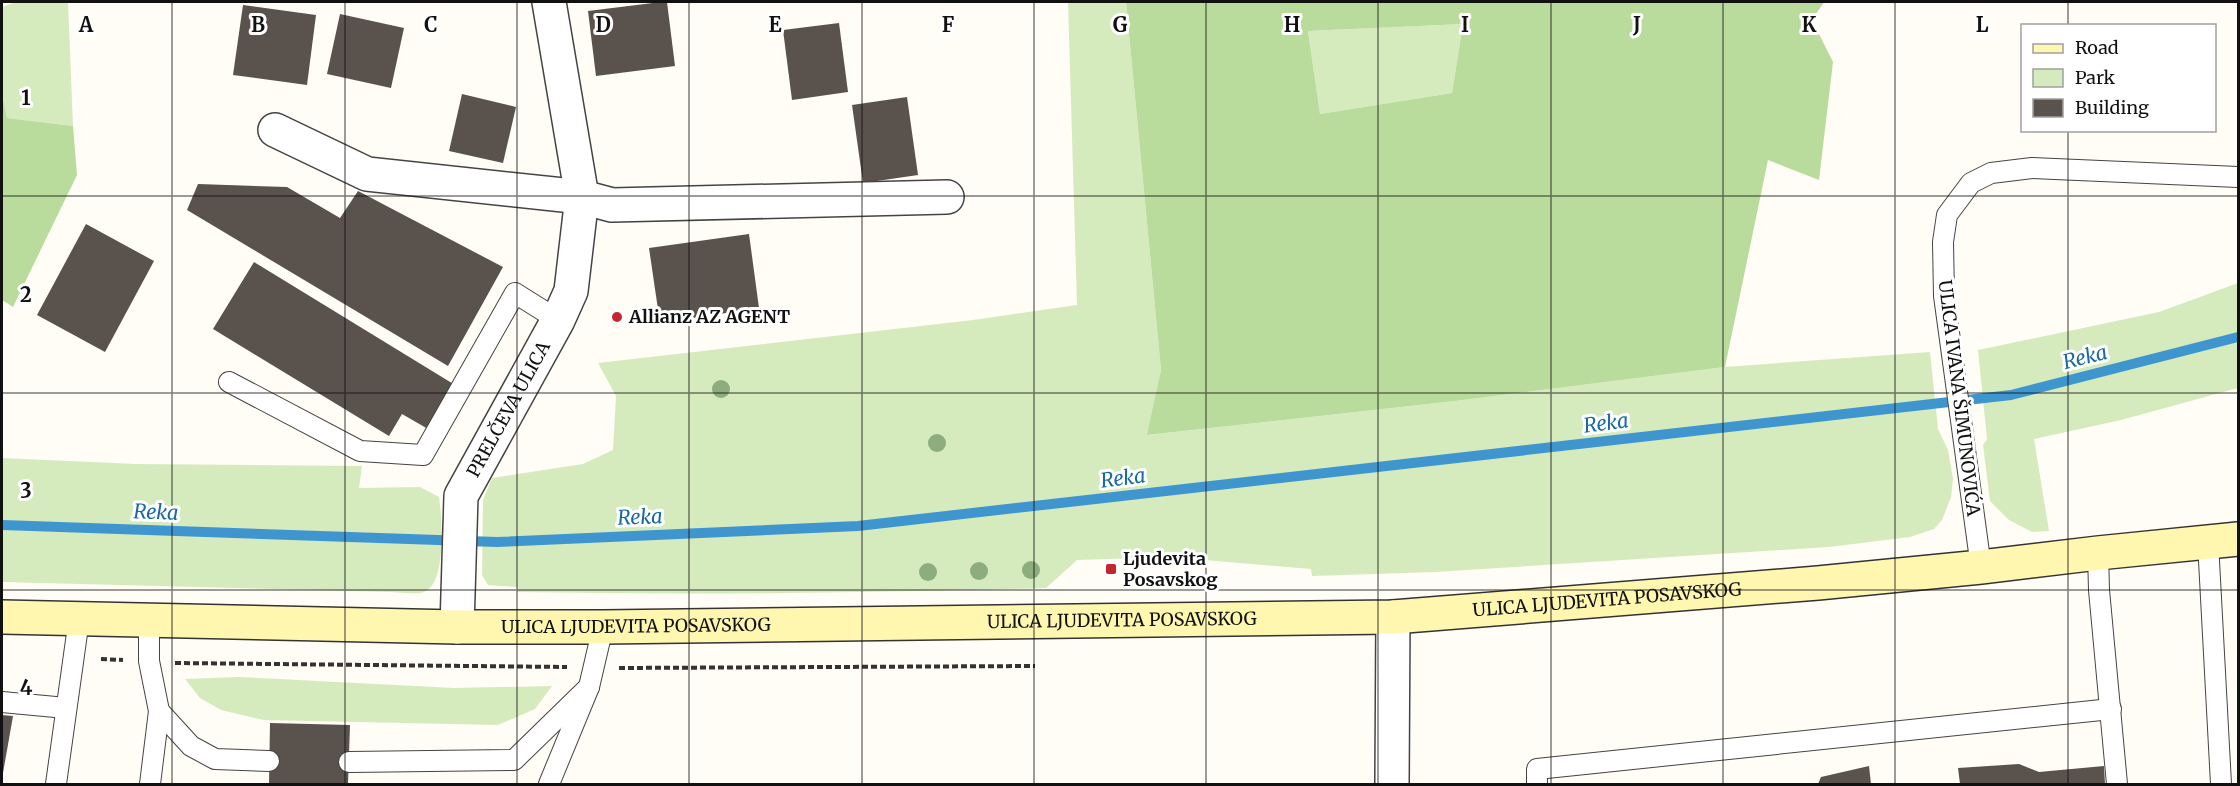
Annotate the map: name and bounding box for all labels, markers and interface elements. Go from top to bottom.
text: A [78,12,94,37]
text: B [251,12,265,37]
text: C [424,12,438,37]
text: D [595,12,611,37]
text: E [768,12,782,37]
text: F [942,12,955,37]
text: G [1113,12,1128,37]
text: H [1284,12,1300,37]
text: I [1461,12,1469,37]
text: J [1632,12,1641,37]
text: K [1802,12,1817,37]
text: L [1976,12,1989,37]
legend [2021,24,2216,132]
text: Road [2075,36,2119,59]
text: Park [2075,66,2116,89]
text: 1 [21,85,31,110]
text: Building [2075,96,2149,119]
street label: ULICA IVANA ŠIMUNOVIĆA [1934,278,1985,518]
text: 2 [20,282,32,307]
place label: Allianz AZ AGENT [628,305,790,328]
marker: Allianz AZ AGENT [610,310,624,324]
street label: PRELČEVA ULICA [462,337,555,481]
water label: Reka [2060,339,2110,374]
water label: Reka [1582,407,1630,438]
water label: Reka [1099,462,1147,493]
text: 3 [20,478,32,503]
water label: Reka [133,498,179,525]
water label: Reka [617,503,663,530]
place label: Ljudevita Posavskog [1123,547,1218,591]
marker: Ljudevita Posavskog [1104,562,1118,576]
street label: ULICA LJUDEVITA POSAVSKOG [1472,577,1743,622]
street label: ULICA LJUDEVITA POSAVSKOG [987,607,1257,633]
street label: ULICA LJUDEVITA POSAVSKOG [501,613,771,638]
text: 4 [20,675,33,700]

